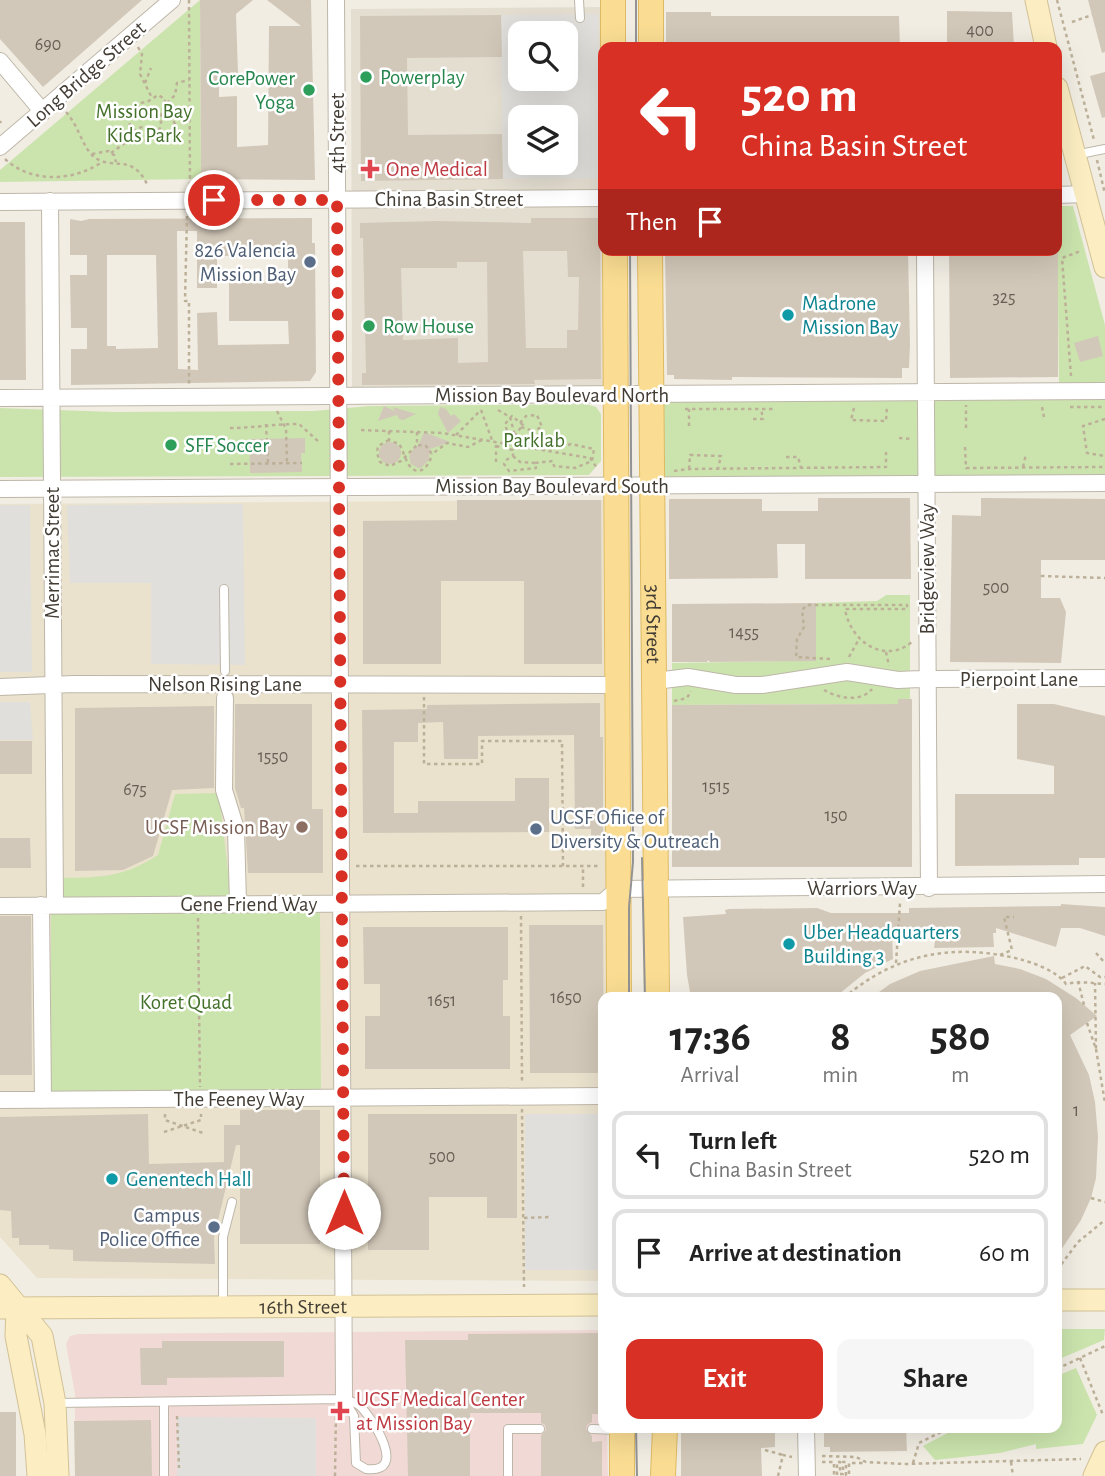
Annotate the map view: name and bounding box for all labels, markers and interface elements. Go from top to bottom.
street label: Long Bridge Street [23,17,150,131]
map controls [508,21,578,175]
button: search [508,21,578,91]
house number: 400 [966,22,994,40]
house number: 690 [35,36,61,54]
place label: Powerplay [380,67,465,88]
place label: CorePower Yoga [208,68,295,113]
marker: Powerplay [358,69,374,85]
icon: left [626,70,717,161]
text: 520 m [741,72,858,121]
marker: CorePower Yoga [301,82,317,98]
street label: 4th Street [327,92,348,173]
park label: Mission Bay Kids Park [96,101,192,146]
button: layers [508,105,578,175]
text: China Basin Street [741,130,967,162]
marker: One Medical [360,159,380,179]
place label: One Medical [386,159,488,180]
pin [184,170,244,230]
icon: arrive [195,181,233,219]
street label: China Basin Street [375,189,524,210]
icon: arrive [691,203,729,241]
text: Then [626,209,677,235]
place label: 826 Valencia Mission Bay [194,240,296,285]
marker: 826 Valencia Mission Bay [302,254,318,270]
house number: 325 [992,289,1016,307]
place label: Madrone Mission Bay [802,293,898,338]
marker: Madrone Mission Bay [780,307,796,323]
place label: Row House [383,316,474,337]
marker: Row House [361,318,377,334]
street label: Mission Bay Boulevard North [435,385,669,406]
park label: Parklab [503,430,565,451]
place label: SFF Soccer [185,435,269,456]
marker: SFF Soccer [163,437,179,453]
street label: Mission Bay Boulevard South [435,476,669,497]
street label: Merrimac Street [42,487,63,619]
street label: Bridgeview Way [917,503,938,635]
house number: 500 [983,579,1009,597]
street label: 3rd Street [642,584,664,664]
house number: 1455 [729,624,759,642]
street label: Pierpoint Lane [960,669,1078,690]
street label: Nelson Rising Lane [148,674,302,695]
house number: 1550 [258,748,288,766]
house number: 1515 [702,778,730,796]
house number: 675 [123,781,147,799]
place label: UCSF Ofiice of Diversity & Outreach [550,807,720,852]
house number: 150 [824,807,848,825]
place label: UCSF Mission Bay [145,817,288,838]
marker: UCSF Mission Bay [294,819,310,835]
marker: UCSF Ofiice of Diversity & Outreach [528,821,544,837]
street label: Warriors Way [807,878,917,899]
street label: Gene Friend Way [181,894,317,915]
place label: Uber Headquarters Building 3 [803,922,959,967]
marker: Uber Headquarters Building 3 [781,936,797,952]
house number: 1650 [550,989,582,1007]
park label: Koret Quad [140,992,232,1013]
house number: 1651 [428,992,456,1010]
text: 17:36 [670,1016,751,1058]
text: 8 [830,1016,851,1058]
text: 580 [930,1016,990,1058]
text: Arrival [681,1064,740,1087]
text: min [822,1064,858,1087]
text: m [951,1064,969,1087]
street label: The Feeney Way [174,1089,304,1110]
house number: 1 [1073,1102,1079,1120]
text: Turn left [689,1128,777,1154]
icon: left [630,1136,668,1174]
text: 520 m [968,1142,1030,1168]
house number: 500 [429,1148,455,1166]
text: China Basin Street [689,1159,852,1182]
place label: Genentech Hall [126,1169,252,1190]
marker: Genentech Hall [104,1171,120,1187]
position arrow [307,1176,381,1250]
place label: Campus Police Office [99,1205,200,1250]
marker: Campus Police Office [206,1219,222,1235]
icon: arrive [630,1234,668,1272]
text: Arrive at destination [689,1240,902,1266]
text: 60 m [979,1240,1030,1266]
street label: 16th Street [259,1296,347,1318]
button: Exit [626,1339,823,1419]
button: Share [837,1339,1034,1419]
place label: UCSF Medical Center at Mission Bay [356,1389,525,1434]
marker: UCSF Medical Center at Mission Bay [330,1401,350,1421]

